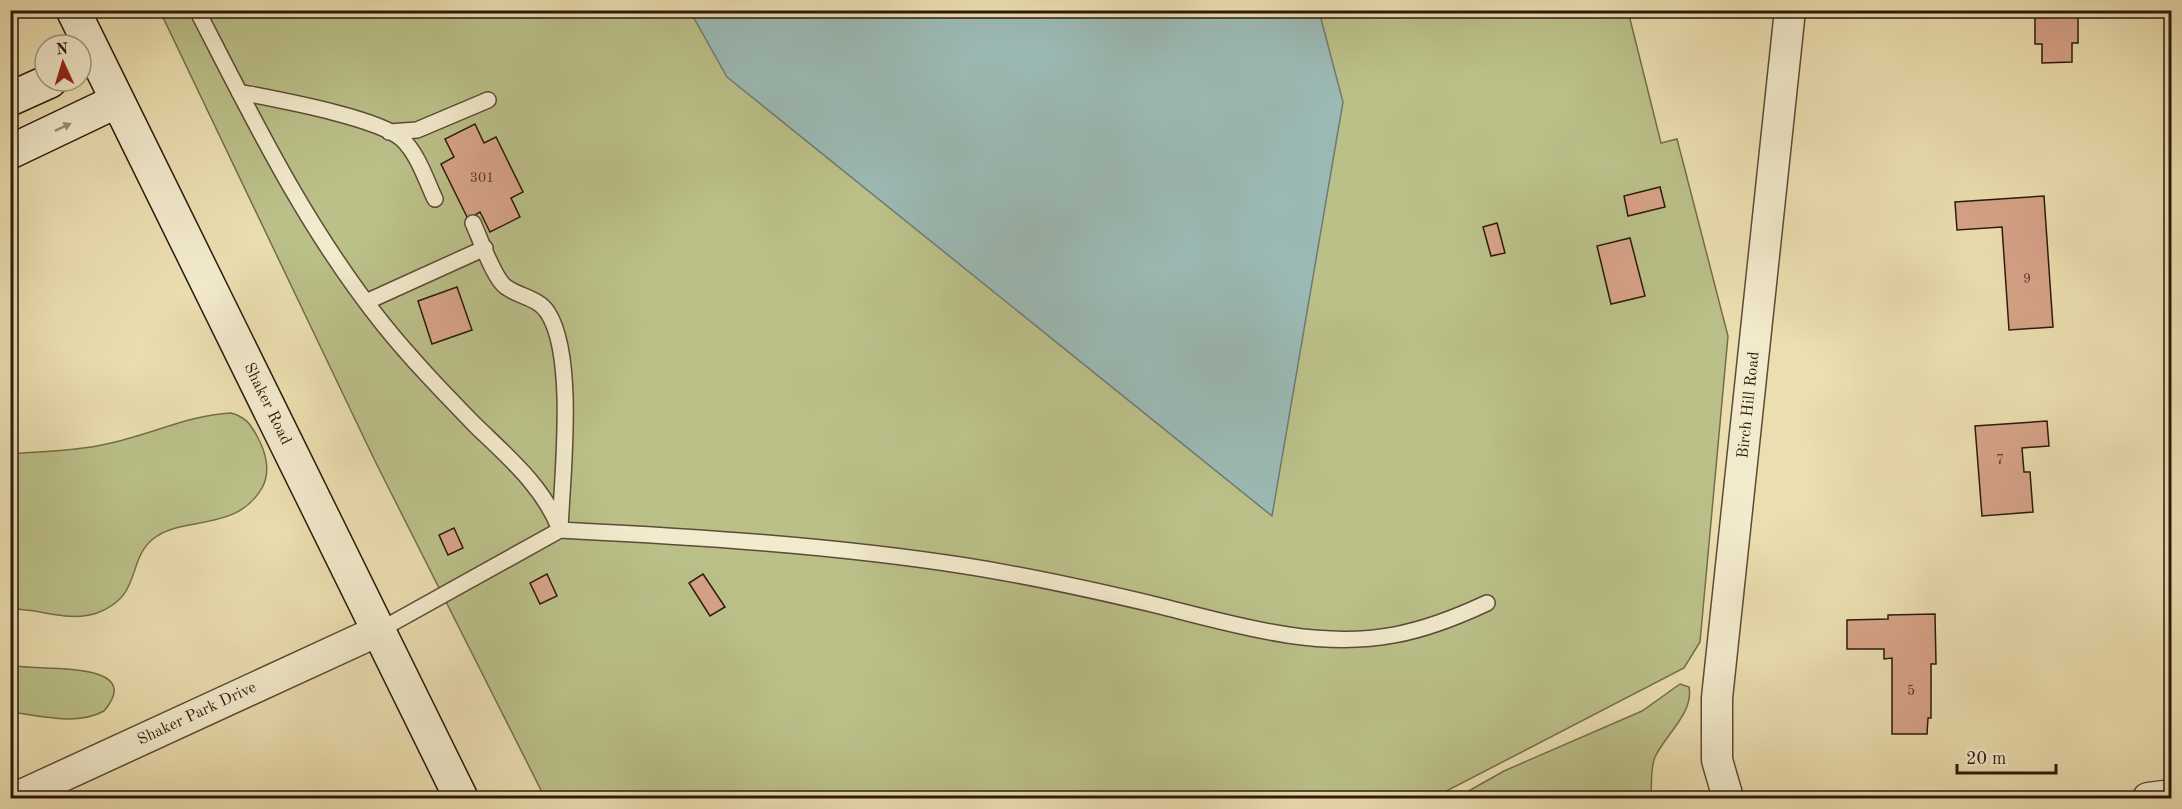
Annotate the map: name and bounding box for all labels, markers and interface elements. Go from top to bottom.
north arrow [33,33,93,93]
text: N [55,42,70,58]
one-way arrow [55,122,72,131]
house number: 301 [470,171,494,185]
house number: 9 [2023,272,2031,286]
street label: Birch Hill Road [1735,351,1763,459]
street label: Shaker Road [240,361,294,447]
house number: 7 [1996,453,2004,467]
street label: Shaker Park Drive [135,679,259,749]
house number: 5 [1907,684,1915,698]
scale bar [1957,737,2056,775]
text: 20 m [1966,750,2006,768]

